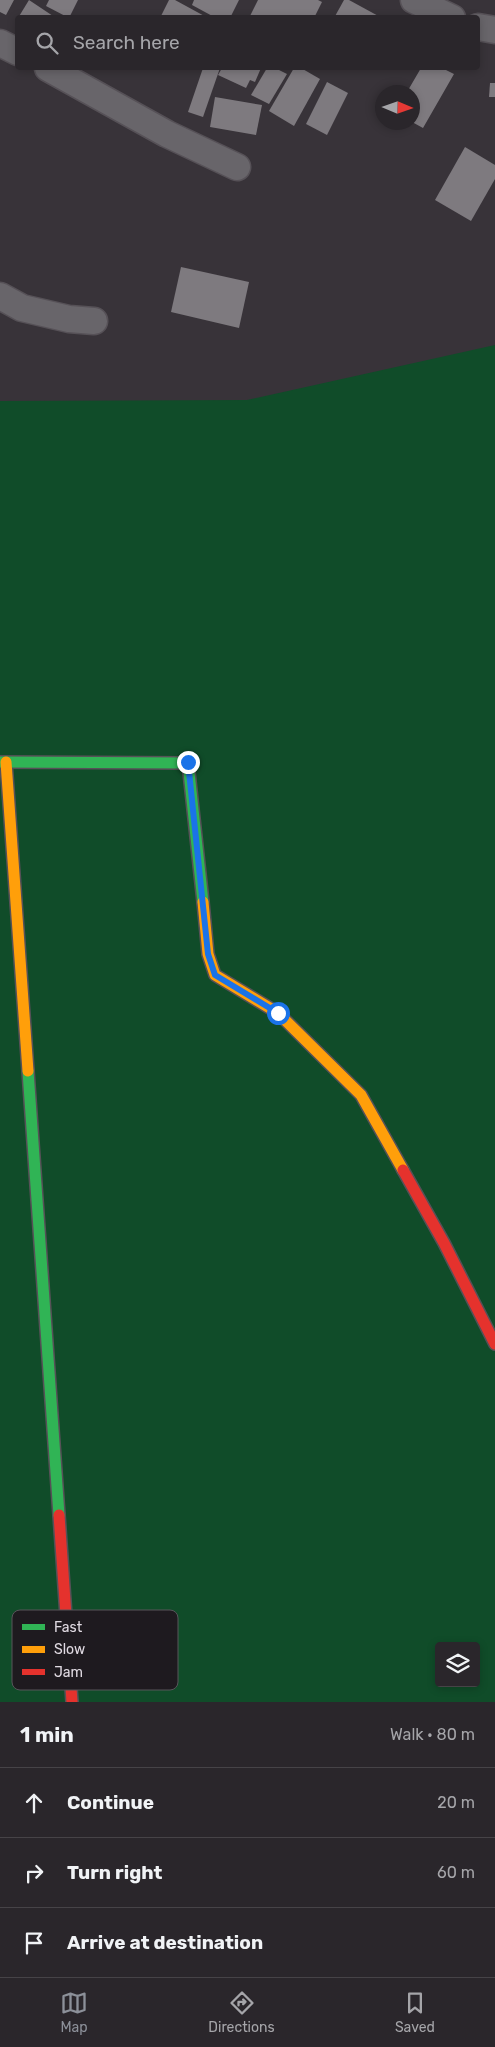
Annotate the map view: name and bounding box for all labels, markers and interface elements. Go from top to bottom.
search box [15,15,480,70]
icon: search [33,29,61,57]
text: Search here [73,31,180,54]
north arrow [375,85,420,130]
route end [177,751,200,774]
route start [267,1002,290,1025]
legend [12,1610,178,1690]
text: Fast [54,1619,83,1636]
text: Slow [54,1641,85,1658]
map controls [435,1642,480,1687]
button: layers [435,1642,480,1687]
text: Jam [54,1664,83,1681]
text: 1 min [20,1722,74,1747]
text: Walk · 80 m [390,1725,475,1744]
icon: ahead [20,1789,48,1817]
text: Continue [67,1791,154,1814]
text: 20 m [437,1793,475,1812]
icon: right [20,1859,48,1887]
text: Turn right [67,1861,162,1884]
text: 60 m [437,1863,475,1882]
icon: arrive [20,1929,48,1957]
text: Arrive at destination [67,1931,263,1954]
tab: Map [60,1989,88,2036]
tab: Directions [208,1989,275,2036]
tab: Saved [395,1989,435,2036]

